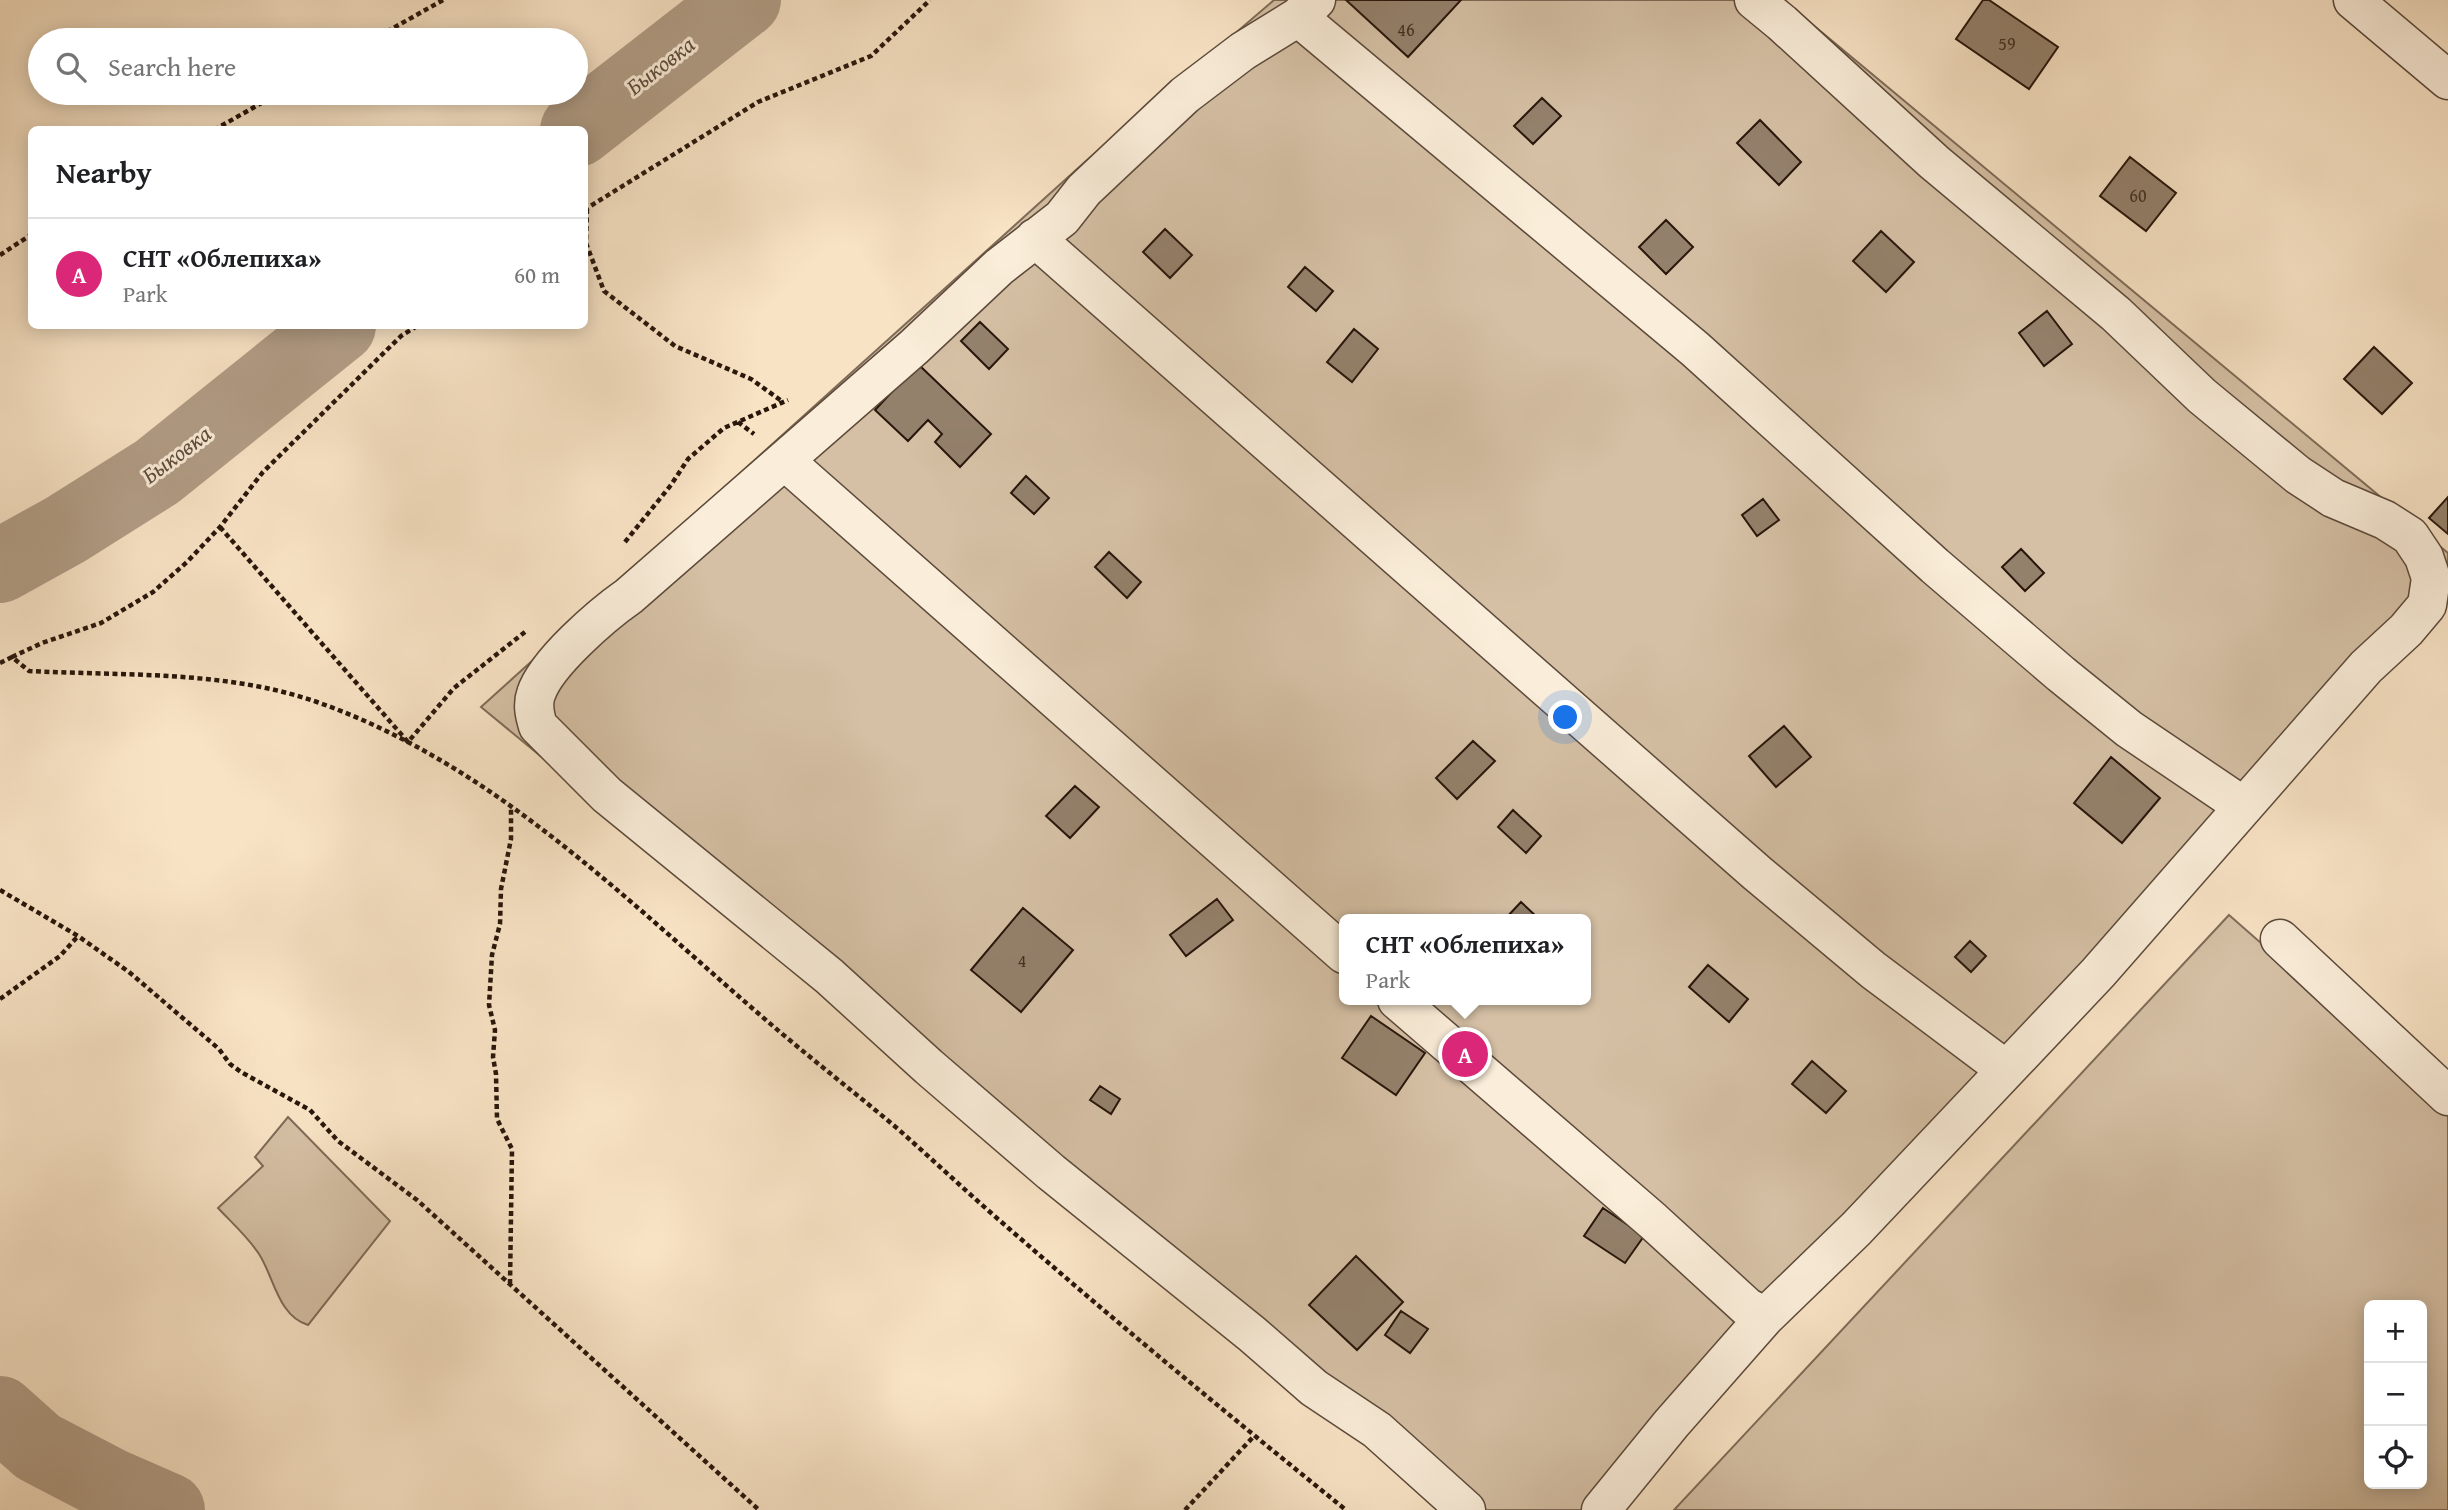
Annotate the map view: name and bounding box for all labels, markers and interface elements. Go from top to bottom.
house number: 46 [1397,16,1415,43]
water label: Быковка [619,27,702,102]
search box [28,28,588,105]
house number: 59 [1998,30,2016,57]
text: Search here [108,47,236,86]
icon: search [52,48,90,86]
text: Nearby [56,150,152,194]
house number: 60 [2129,182,2147,209]
text: СНТ «Облепиха» [123,238,321,277]
text: A [72,258,86,291]
text: 60 m [514,258,560,291]
text: Park [123,277,167,310]
water label: Быковка [134,417,218,491]
your location [1548,700,1582,734]
popup [1339,914,1591,1005]
text: СНТ «Облепиха» [1366,924,1564,963]
house number: 4 [1018,947,1026,974]
text: Park [1366,963,1410,996]
pin: A [1442,1028,1488,1080]
map controls [2364,1300,2427,1489]
button: + [2364,1300,2427,1363]
button: − [2364,1363,2427,1426]
button: locate [2364,1426,2427,1489]

